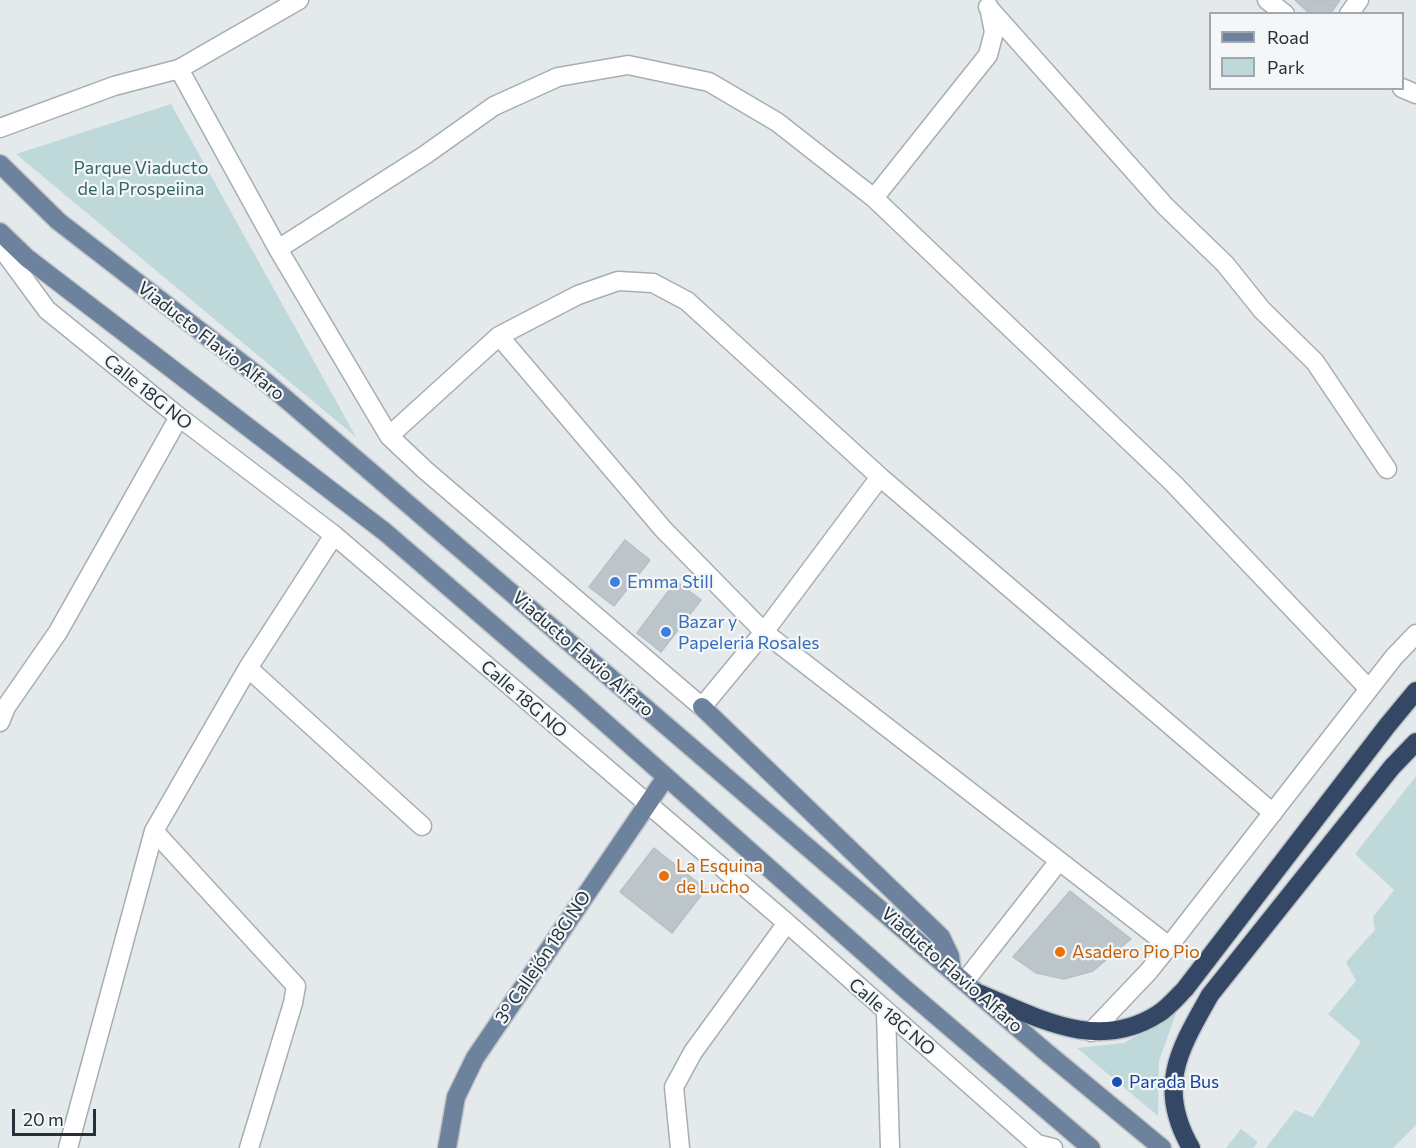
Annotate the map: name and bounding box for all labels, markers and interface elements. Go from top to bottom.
legend [1209,12,1404,90]
text: Road [1267,26,1309,48]
text: Park [1267,56,1305,78]
park label: Parque Viaducto de la Prospeiina [74,157,208,200]
street label: Viaducto Flavio Alfaro [133,277,289,405]
street label: Calle 18G NO [99,350,197,434]
place label: Emma Still [627,571,713,593]
marker: Emma Still [608,575,622,589]
street label: Viaducto Flavio Alfaro [508,587,658,721]
place label: Bazar y Papeleria Rosales [678,611,820,654]
marker: Bazar y Papeleria Rosales [659,625,673,639]
street label: Calle 18G NO [476,656,572,742]
place label: La Esquina de Lucho [676,855,763,898]
marker: La Esquina de Lucho [657,869,671,883]
street label: 3° Callejón 18G NO [491,887,595,1027]
street label: Viaducto Flavio Alfaro [877,903,1027,1037]
place label: Asadero Pio Pio [1072,941,1200,963]
marker: Asadero Pio Pio [1053,945,1067,959]
street label: Calle 18G NO [844,974,940,1060]
place label: Parada Bus [1129,1071,1219,1093]
marker: Parada Bus [1110,1075,1124,1089]
scale bar [15,1097,99,1135]
text: 20 m [23,1108,64,1130]

